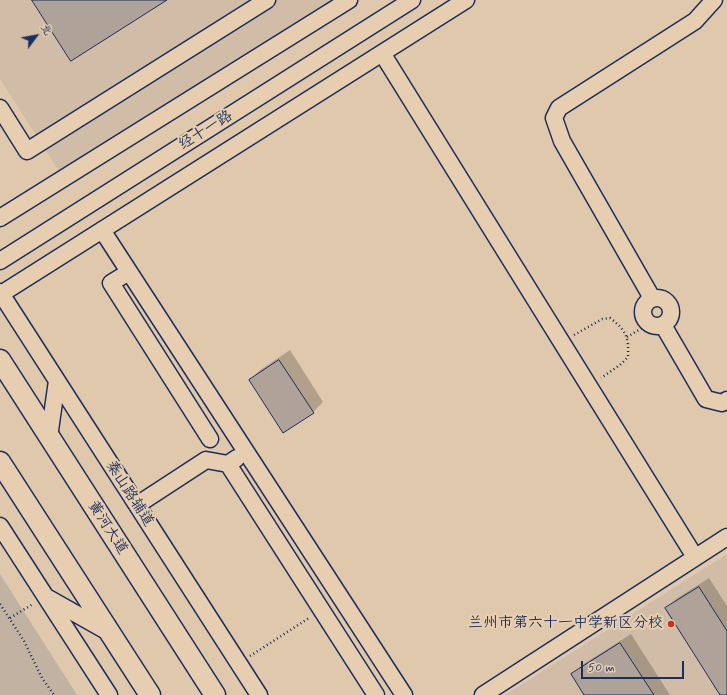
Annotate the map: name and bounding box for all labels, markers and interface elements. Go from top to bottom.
north arrow [16,16,56,56]
text: 北 [37,21,55,38]
street label: 经十一路 [176,107,236,155]
street label: 秦山路辅道 [101,458,157,530]
street label: 黄河大道 [83,498,131,558]
place label: 兰州市第六十一中学新区分校 [468,615,663,633]
marker: 兰州市第六十一中学新区分校 [666,619,676,629]
scale bar [583,653,686,679]
text: 50 m [588,660,615,676]

